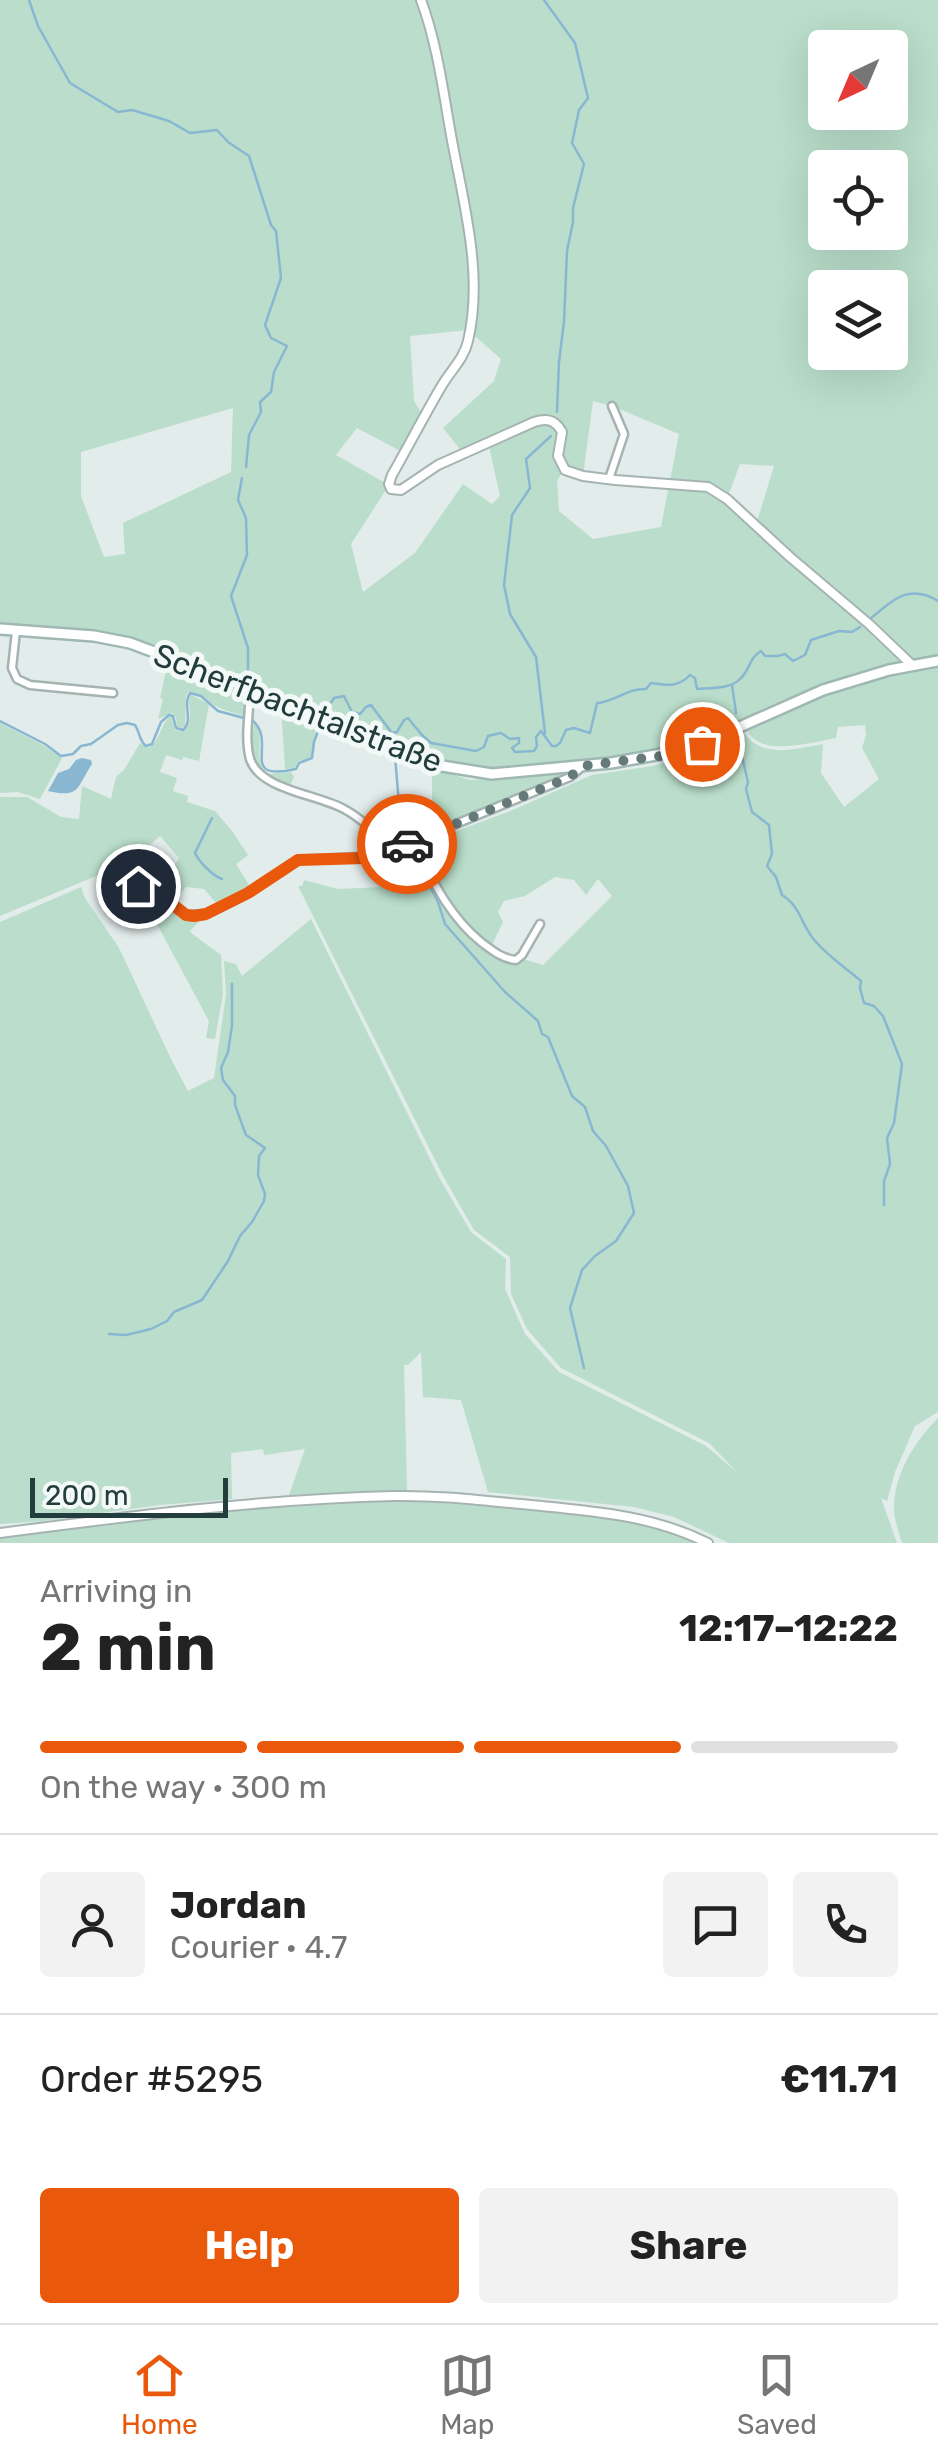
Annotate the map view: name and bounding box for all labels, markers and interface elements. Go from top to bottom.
north arrow [808,30,908,130]
map controls [808,30,908,370]
button: locate [808,150,908,250]
button: layers [808,270,908,370]
street label: Scherfbachtalstraße [148,635,448,781]
pin [660,702,745,787]
icon: bag [675,717,730,772]
courier [357,794,457,894]
icon: car [380,817,435,872]
pin [96,844,181,929]
icon: home [111,859,166,914]
scale bar [30,1473,228,1518]
text: 200 m [45,1479,129,1512]
text: Arriving in [40,1572,192,1610]
text: 12:17–12:22 [679,1605,898,1651]
text: 2 min [40,1609,216,1686]
text: On the way · 300 m [40,1768,327,1806]
button: person [40,1872,145,1977]
button: chat [663,1872,768,1977]
button: phone [793,1872,898,1977]
text: Jordan [170,1882,307,1928]
text: Courier · 4.7 [170,1928,347,1966]
text: Order #5295 [40,2056,263,2102]
text: €11.71 [780,2056,898,2102]
button: Help [40,2188,459,2303]
button: Share [479,2188,898,2303]
tab: Home [121,2348,198,2441]
tab: Map [440,2348,495,2441]
tab: Saved [737,2348,817,2441]

